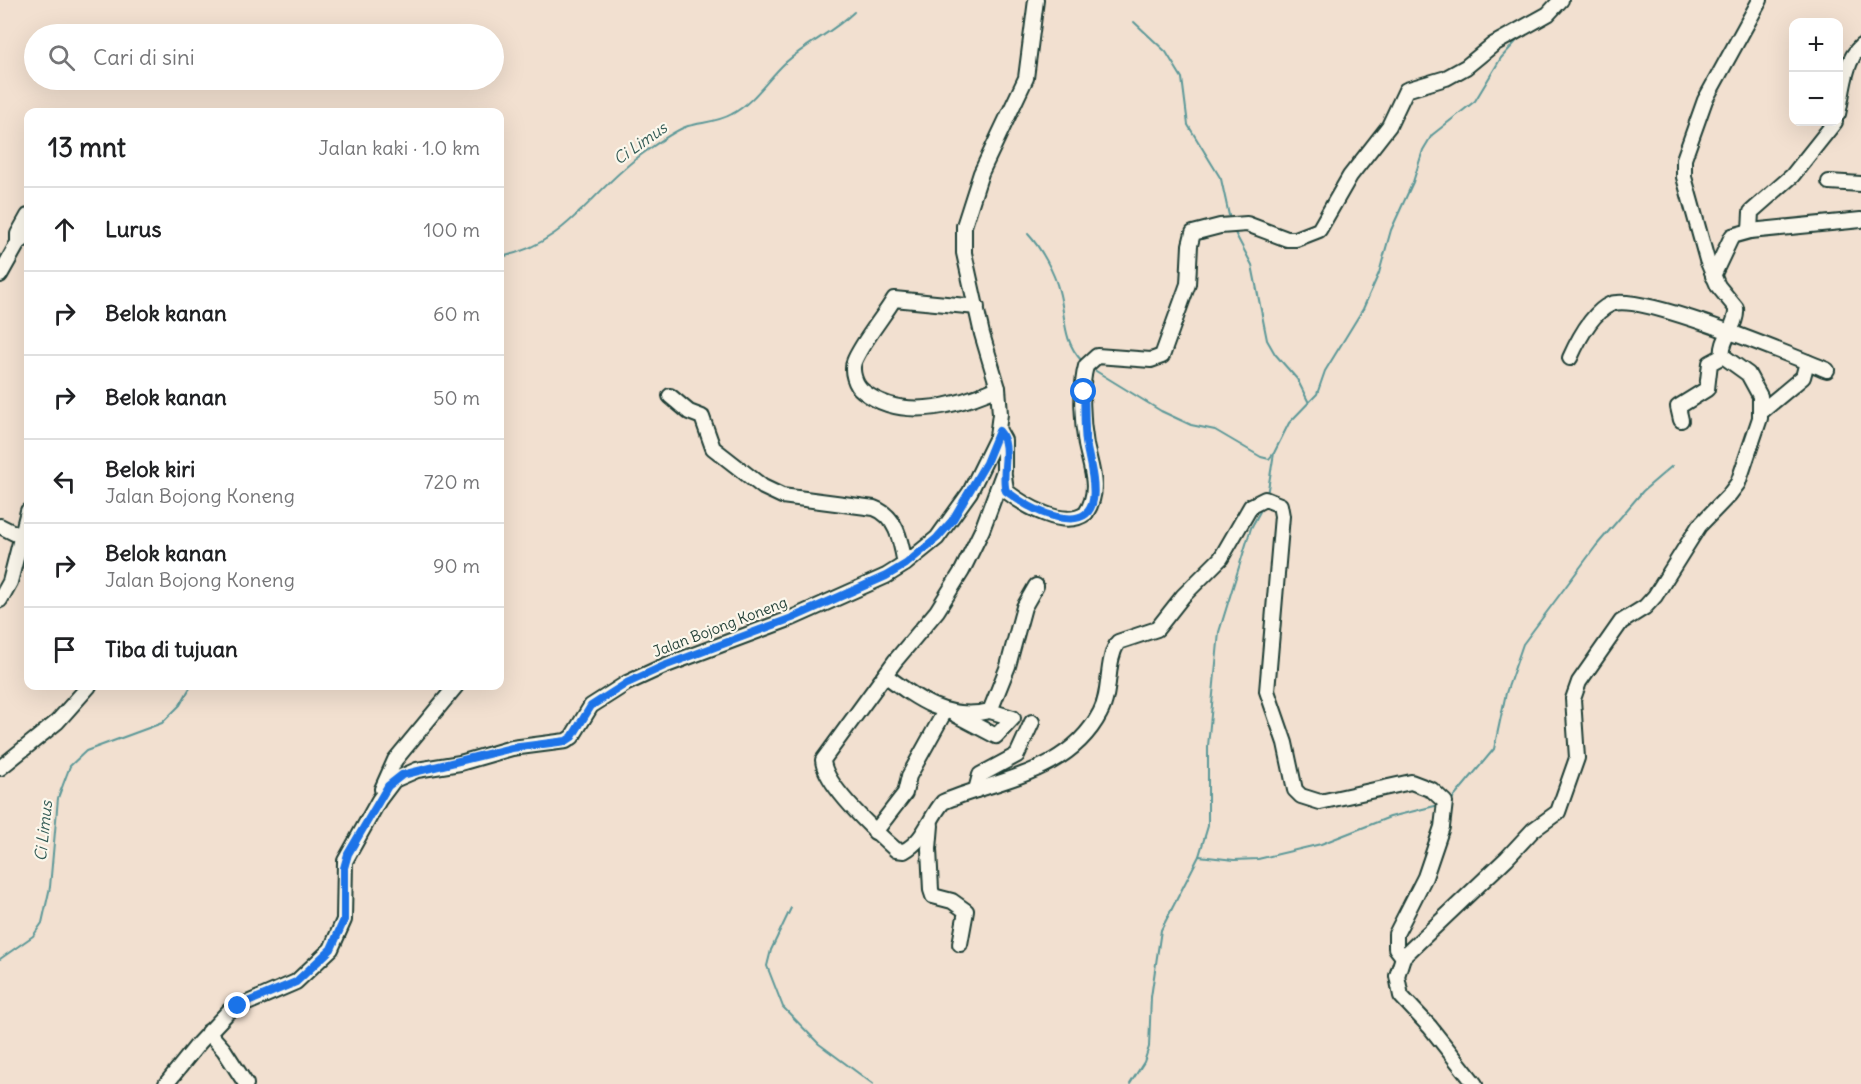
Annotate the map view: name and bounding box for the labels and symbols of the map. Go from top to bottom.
water label: Ci Limus [609,117,671,169]
route start [1070,378,1096,404]
street label: Jalan Bojong Koneng [650,592,790,661]
water label: Ci Limus [30,799,56,862]
route end [224,992,250,1018]

